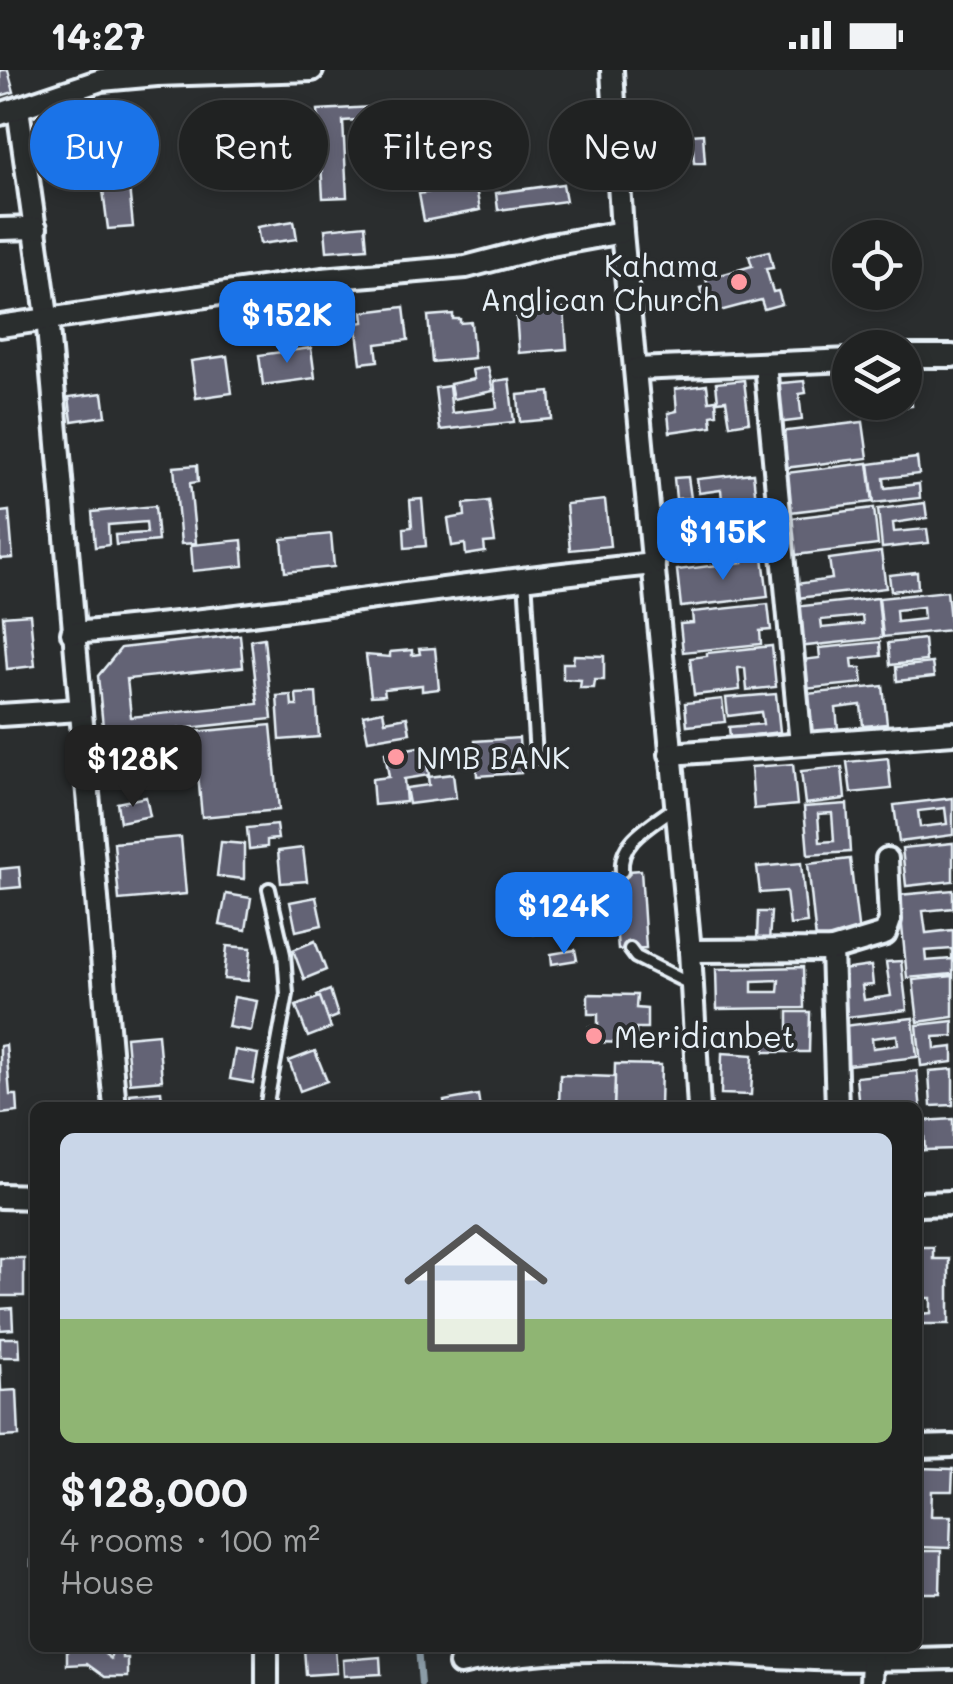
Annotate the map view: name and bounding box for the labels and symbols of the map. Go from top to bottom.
place label: Kahama Anglican Church [481,245,719,319]
marker: Kahama Anglican Church [728,271,750,293]
pin: $152K [217,281,357,366]
pin: $115K [653,498,793,583]
pin: $128K [63,725,203,810]
place label: NMB BANK [416,737,570,777]
marker: NMB BANK [385,746,407,768]
pin: $124K [494,872,634,957]
place label: Meridianbet [614,1016,795,1056]
marker: Meridianbet [583,1025,605,1047]

